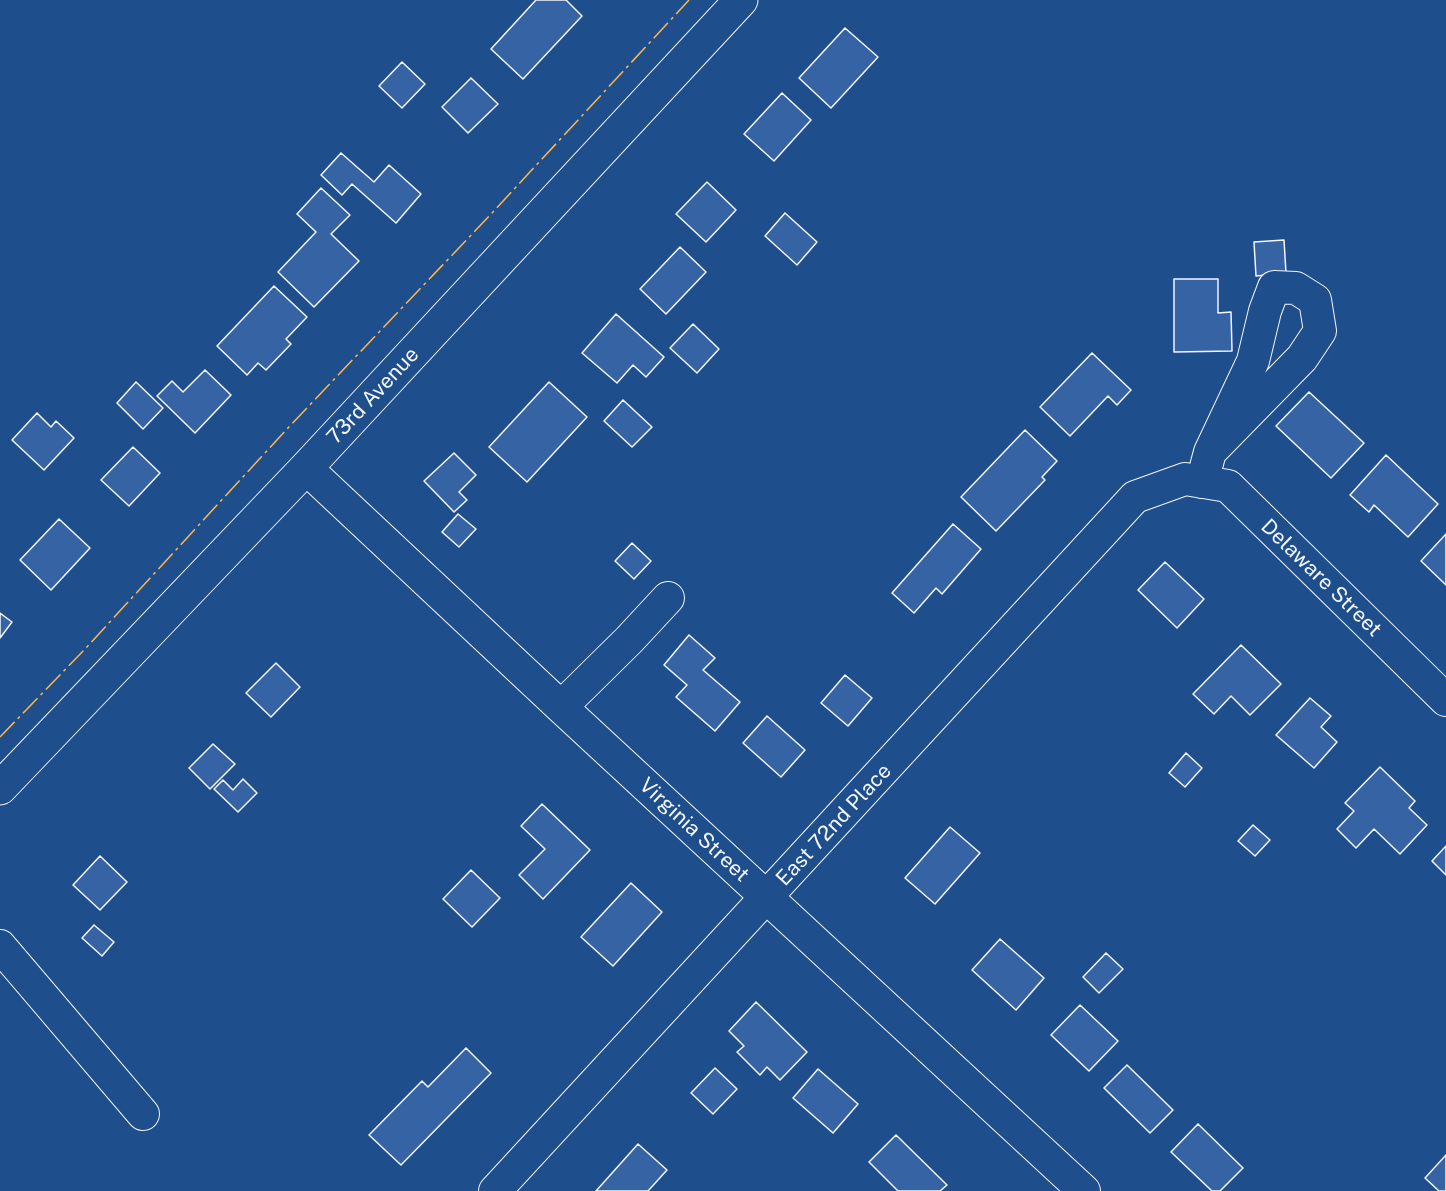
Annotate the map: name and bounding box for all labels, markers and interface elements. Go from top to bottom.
street label: 73rd Avenue [322,342,424,450]
street label: Delaware Street [1255,514,1387,642]
street label: East 72nd Place [771,759,897,891]
street label: Virginia Street [634,773,754,887]

